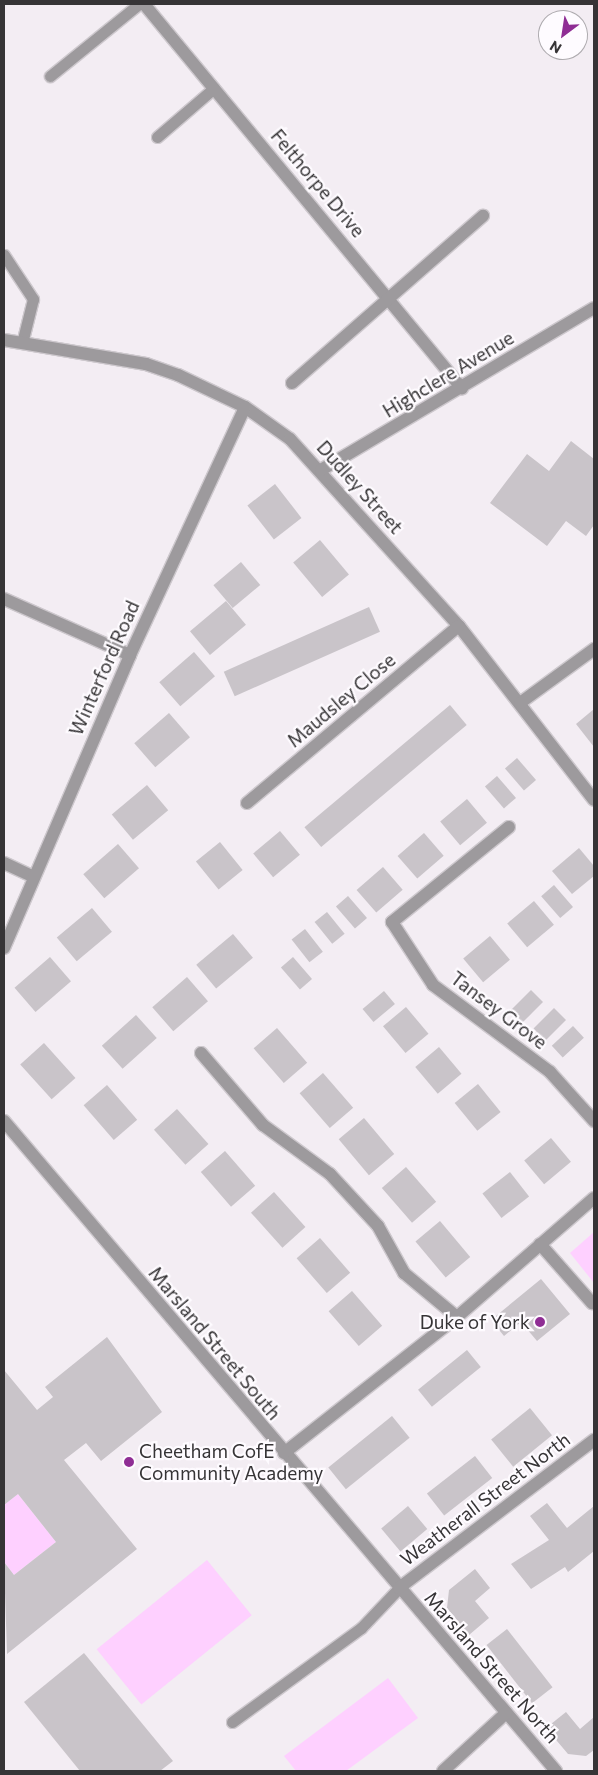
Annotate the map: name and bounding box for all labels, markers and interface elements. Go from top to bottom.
north arrow [538,10,588,60]
text: N [547,37,564,57]
street label: Felthorpe Drive [266,124,370,242]
street label: Highclere Avenue [378,326,518,422]
street label: Dudley Street [312,436,408,538]
street label: Winterford Road [64,597,144,739]
street label: Maudsley Close [282,648,400,752]
street label: Tansey Grove [446,966,552,1054]
street label: Marsland Street South [144,1262,286,1424]
place label: Duke of York [420,1311,530,1333]
marker: Duke of York [534,1316,546,1328]
street label: Weatherall Street North [396,1428,574,1570]
place label: Cheetham CofE Community Academy [139,1440,323,1484]
marker: Cheetham CofE Community Academy [123,1456,135,1468]
street label: Marsland Street North [420,1587,564,1747]

